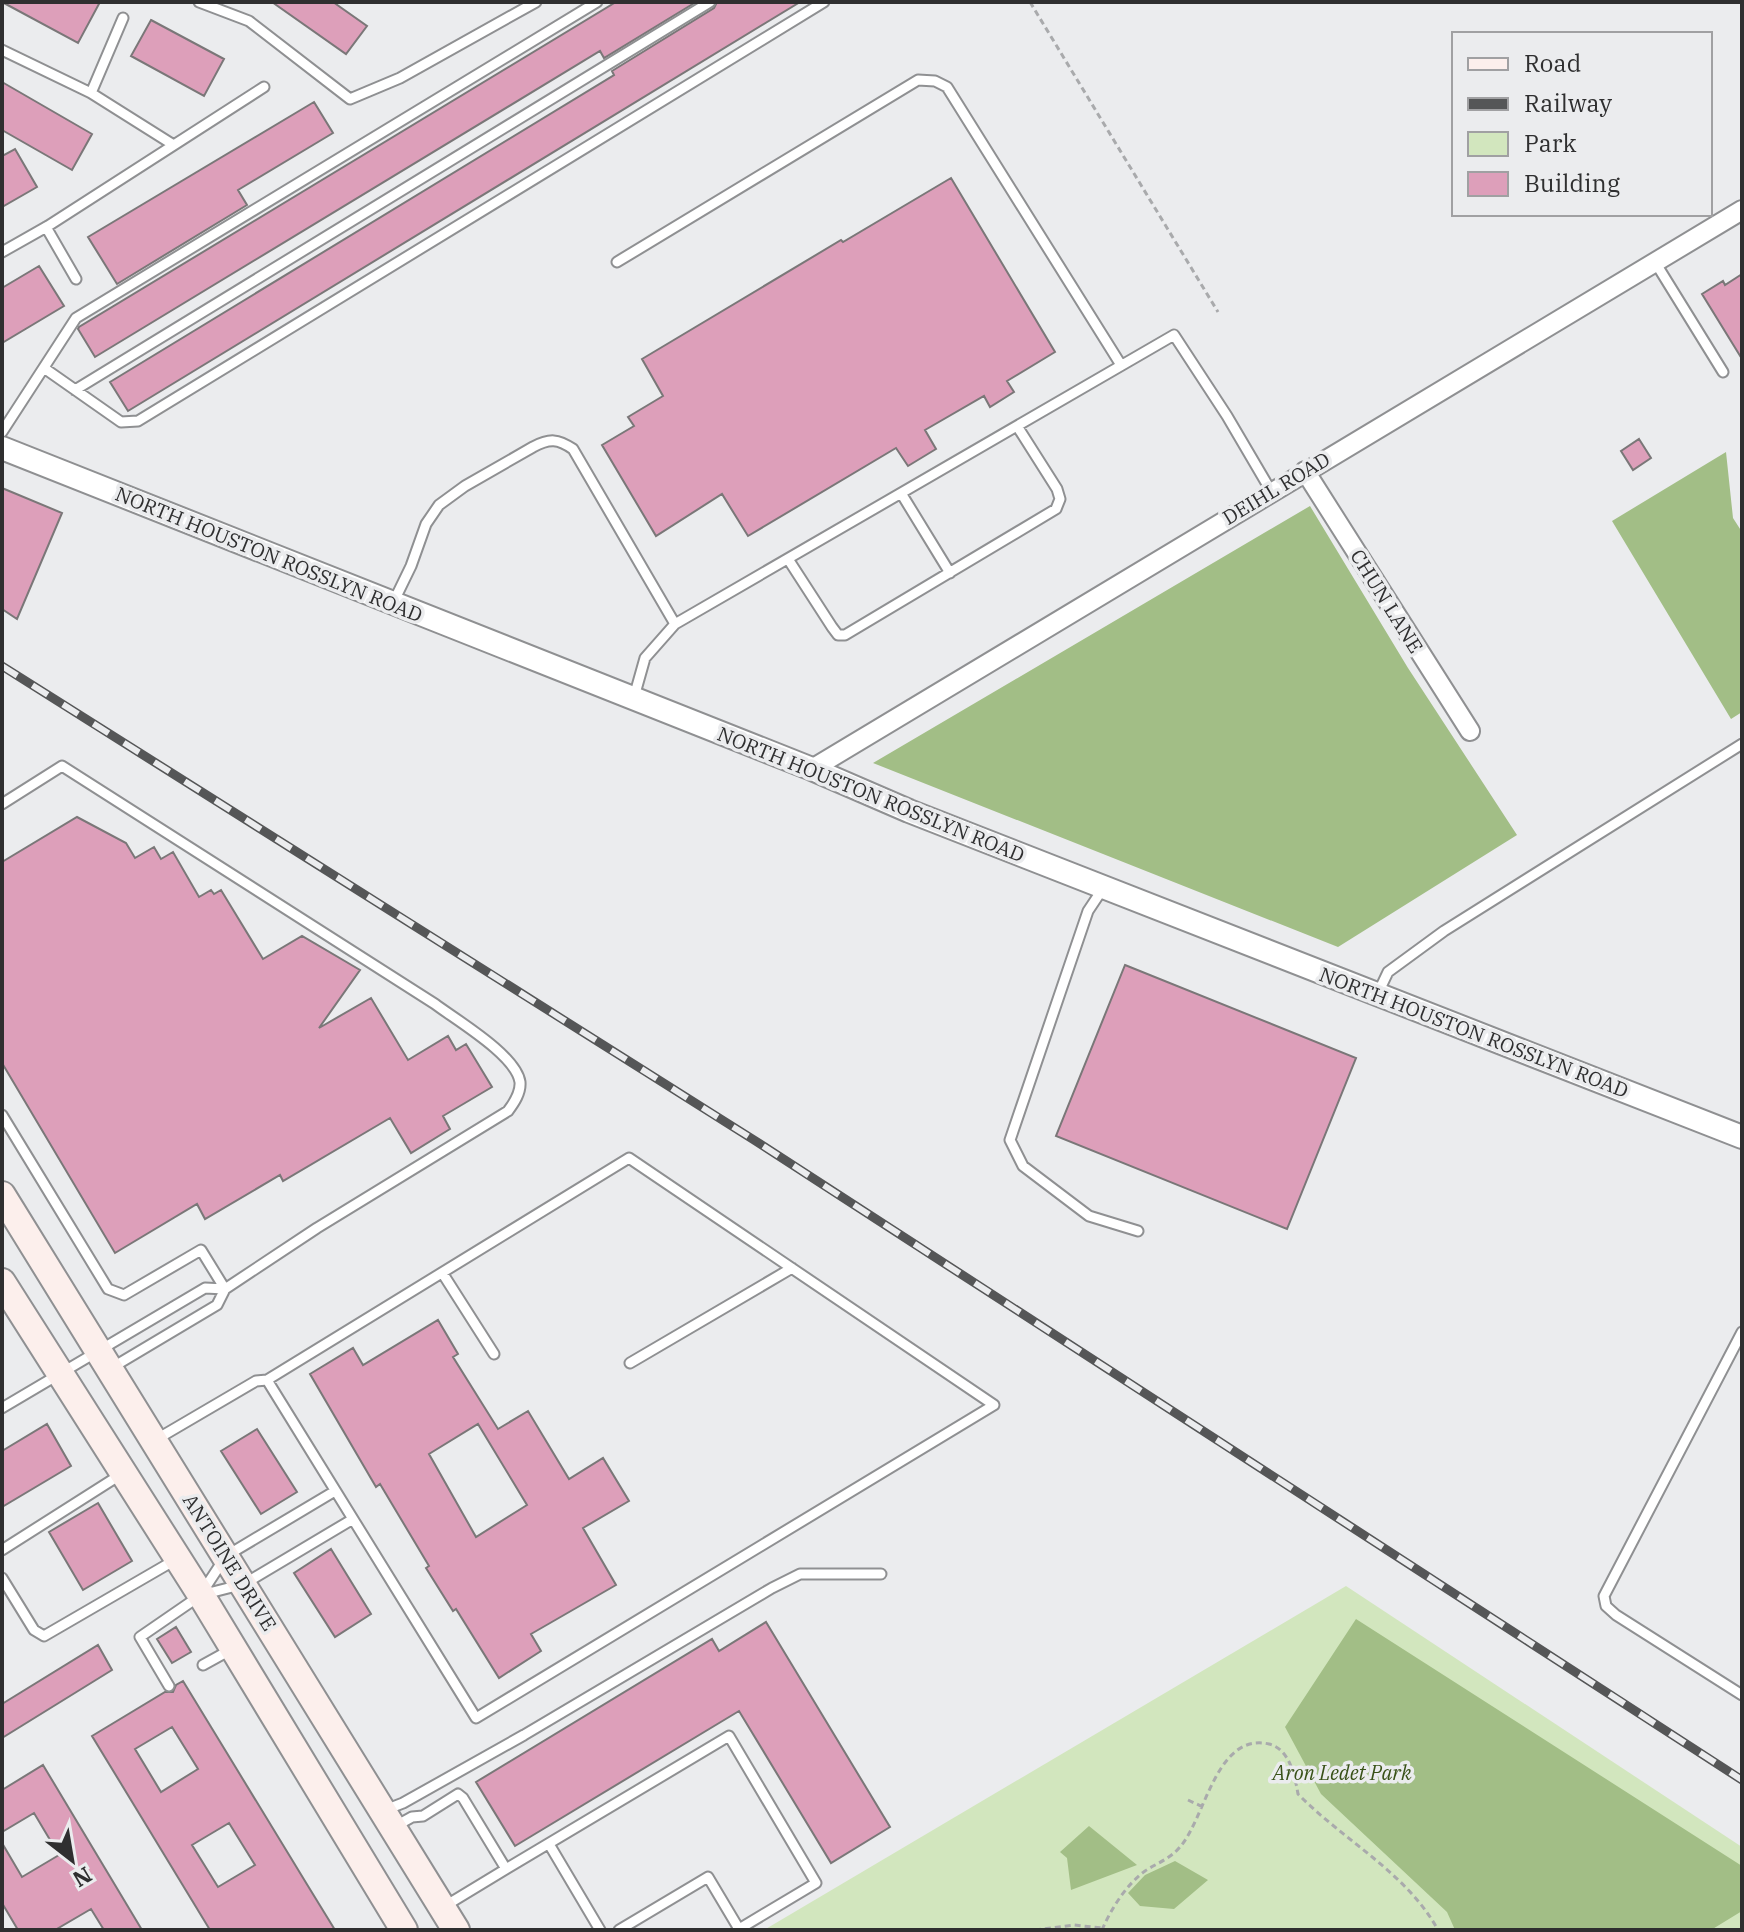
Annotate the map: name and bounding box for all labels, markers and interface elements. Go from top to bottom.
legend [1452,32,1712,216]
text: Road [1524,47,1581,79]
text: Railway [1524,87,1612,119]
text: Park [1524,127,1576,159]
text: Building [1524,167,1620,199]
street label: DEIHL ROAD [1217,445,1335,531]
street label: NORTH HOUSTON ROSSLYN ROAD [111,480,427,628]
street label: CHUN LANE [1344,544,1430,658]
street label: NORTH HOUSTON ROSSLYN ROAD [713,720,1029,868]
street label: NORTH HOUSTON ROSSLYN ROAD [1316,960,1632,1104]
street label: ANTOINE DRIVE [177,1488,283,1636]
park label: Aron Ledet Park [1270,1759,1412,1786]
north arrow [32,1820,112,1900]
text: N [68,1861,97,1894]

